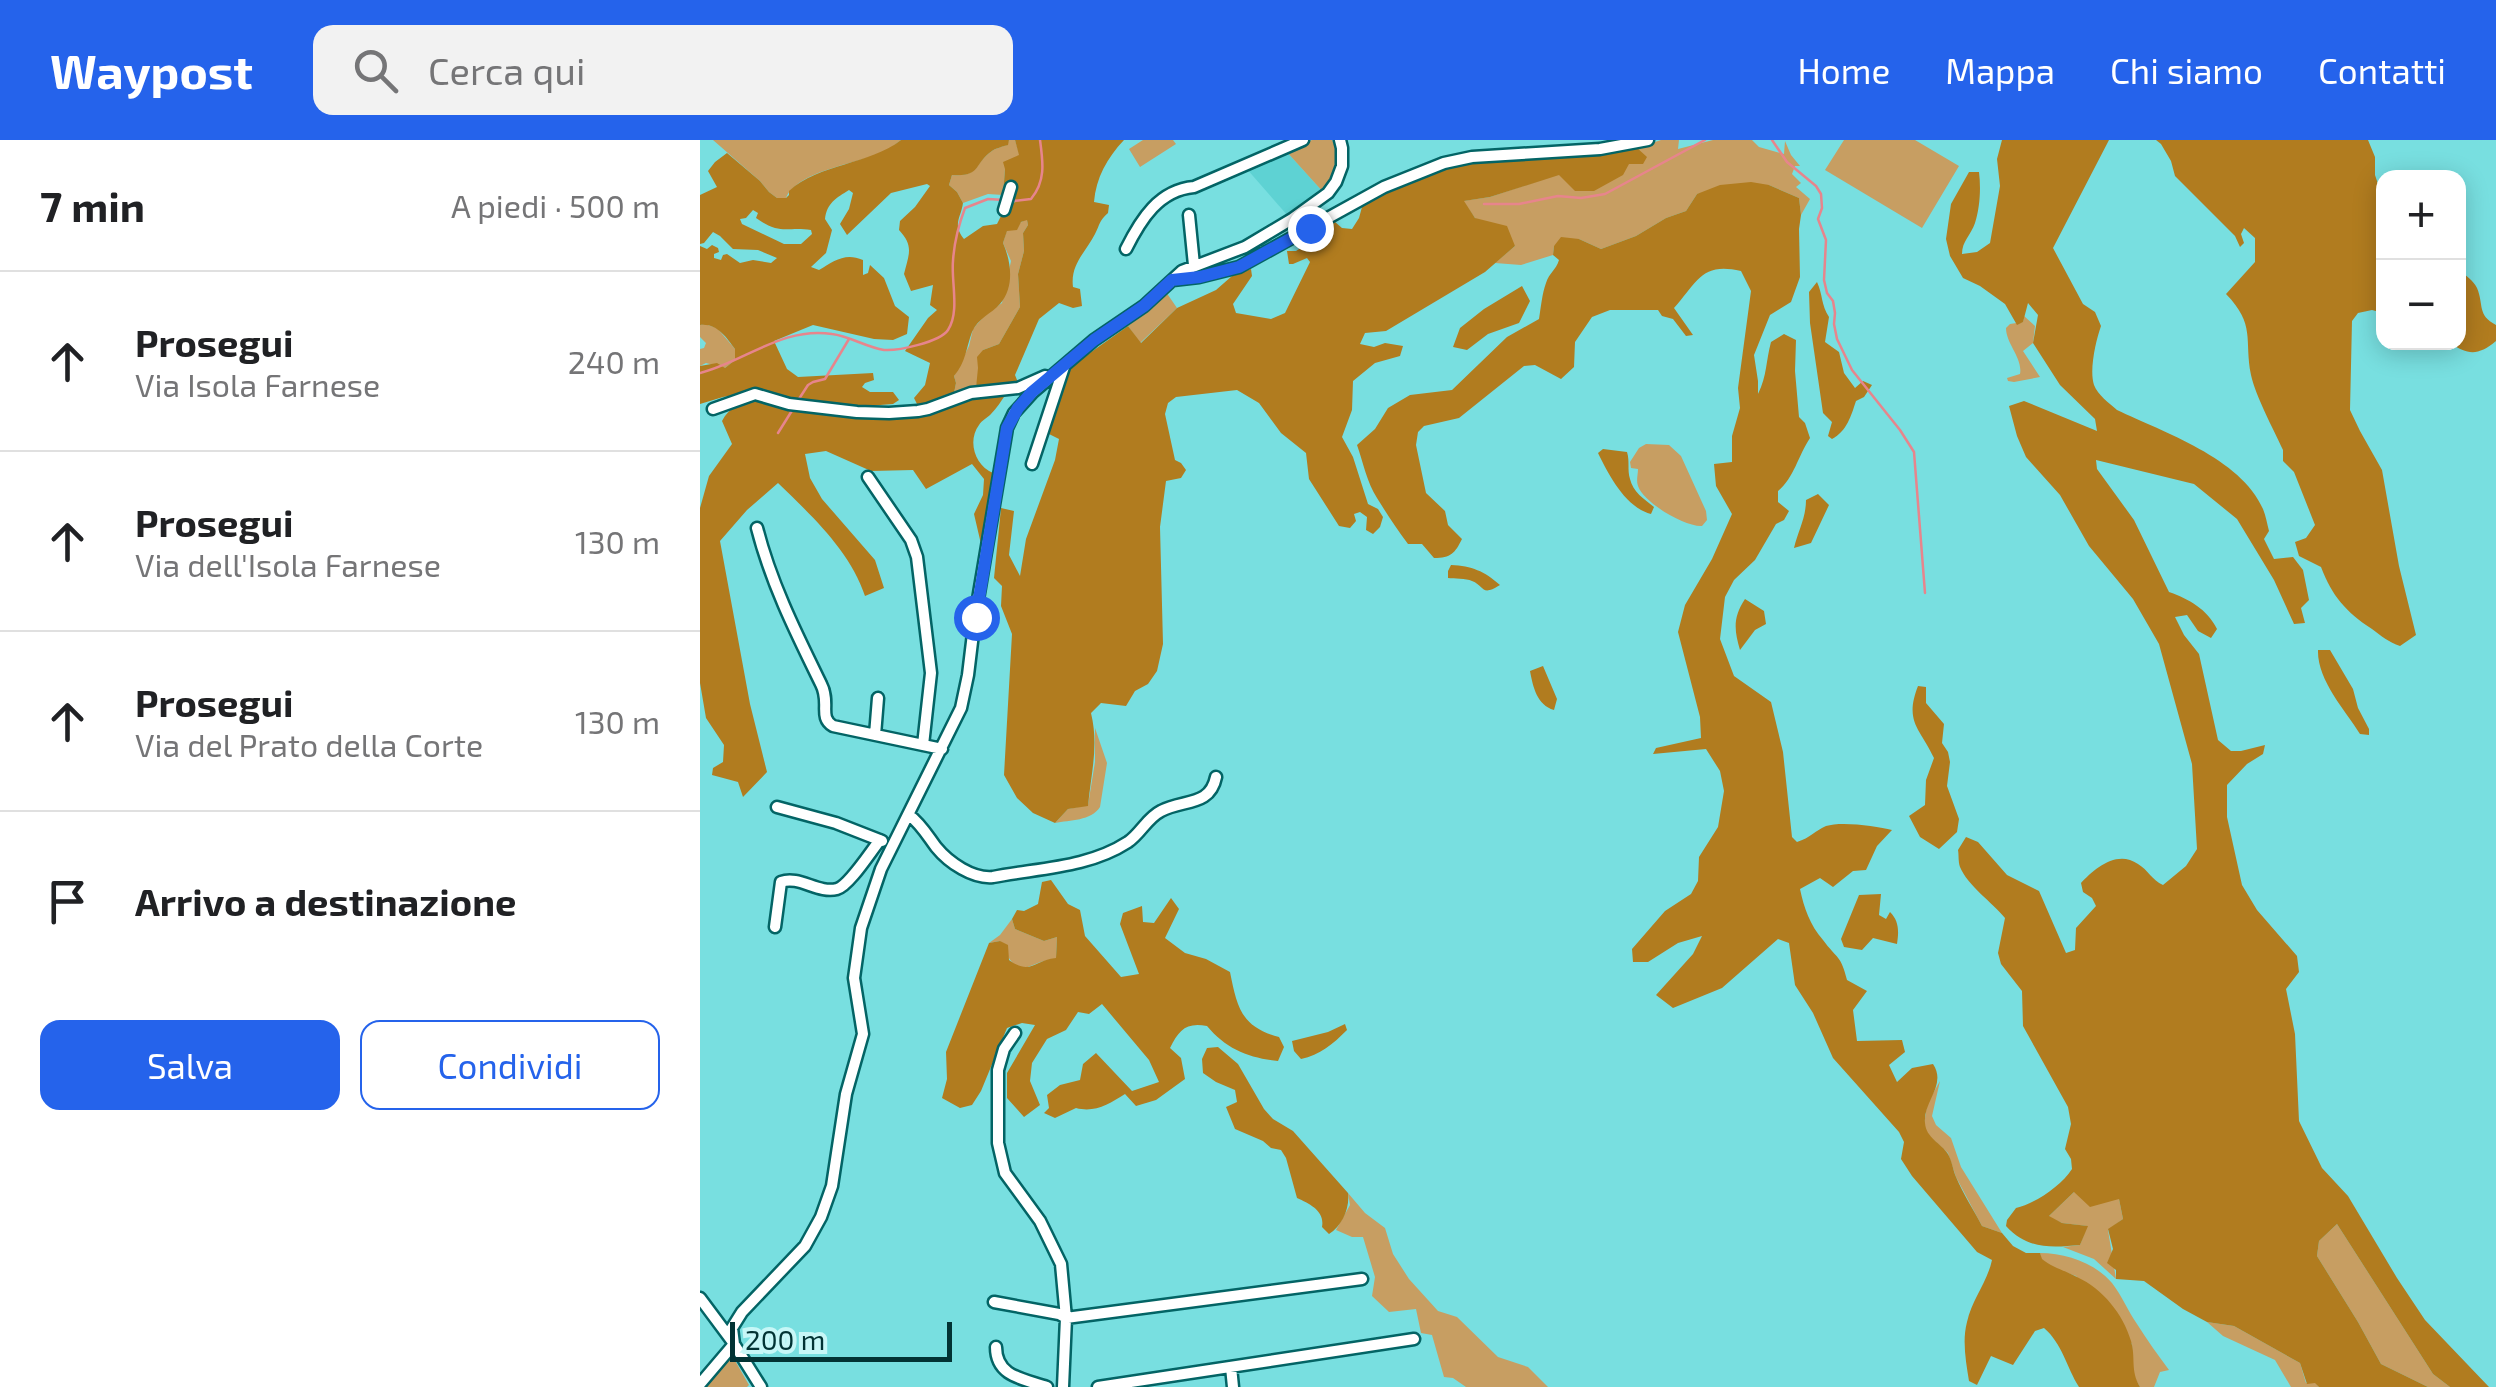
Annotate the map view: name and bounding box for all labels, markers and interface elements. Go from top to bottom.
search box [313,25,1013,115]
text: Waypost [50,41,253,99]
icon: search [348,43,403,98]
text: Cerca qui [428,47,585,93]
text: Home [1797,49,1890,91]
text: Mappa [1945,49,2055,91]
text: Chi siamo [2110,49,2263,91]
text: Contatti [2318,49,2446,91]
map controls [2376,170,2466,350]
button: + [2376,170,2466,260]
text: 7 min [40,180,145,230]
text: A piedi · 500 m [451,186,660,224]
route end [1288,206,1334,252]
button: − [2376,260,2466,350]
text: Prosegui [135,319,294,365]
icon: ahead [40,334,95,389]
text: 240 m [568,342,660,380]
text: Via Isola Farnese [135,365,380,403]
text: Prosegui [135,499,294,545]
icon: ahead [40,514,95,569]
text: 130 m [575,522,660,560]
text: Via dell'Isola Farnese [135,545,441,583]
route start [954,595,1000,641]
text: Prosegui [135,679,294,725]
icon: ahead [40,694,95,749]
text: 130 m [575,702,660,740]
text: Via del Prato della Corte [135,725,483,763]
icon: arrive [40,874,95,929]
text: Arrivo a destinazione [135,878,516,924]
button: Salva [40,1020,340,1110]
button: Condividi [360,1020,660,1110]
scale bar [730,1317,952,1362]
text: 200 m [745,1322,825,1356]

